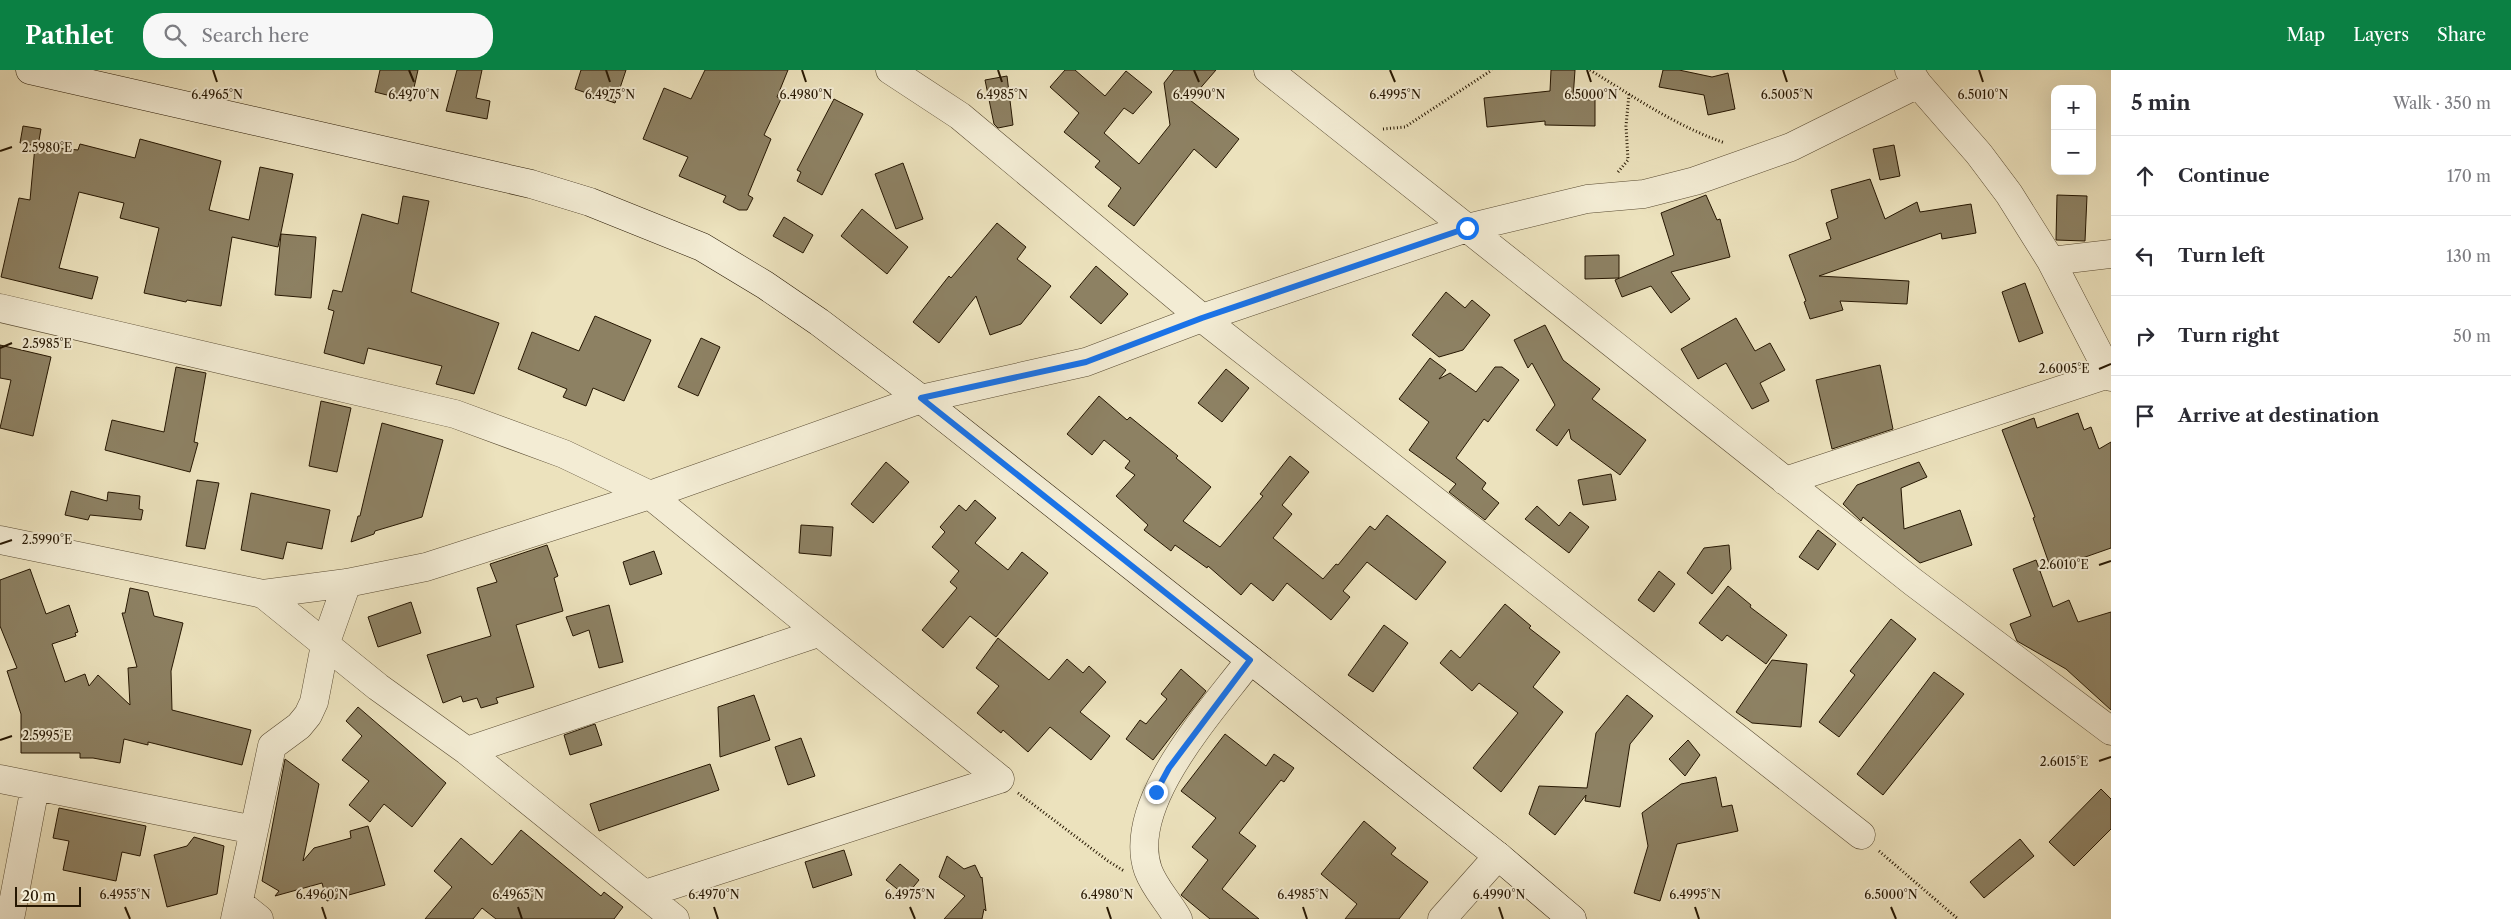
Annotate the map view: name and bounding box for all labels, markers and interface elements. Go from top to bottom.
search box [143,13,493,58]
text: Pathlet [25,21,113,50]
icon: search [161,21,189,49]
text: Search here [201,24,309,47]
text: Map [2287,24,2325,46]
text: Layers [2353,24,2409,46]
text: Share [2437,24,2486,46]
map controls [2051,85,2096,175]
button: + [2051,85,2096,130]
text: 6.4965°N [191,87,243,102]
text: 6.4970°N [388,87,440,102]
text: 6.4975°N [585,87,635,102]
text: 6.4980°N [780,87,832,102]
text: 6.4985°N [976,87,1028,102]
text: 6.4990°N [1173,87,1225,102]
text: 6.4995°N [1369,87,1421,102]
text: 6.5000°N [1564,87,1618,102]
text: 6.5005°N [1761,87,1813,102]
text: 6.5010°N [1958,87,2009,102]
text: 5 min [2131,90,2191,115]
text: Walk · 350 m [2393,93,2491,113]
button: − [2051,130,2096,175]
text: 2.5980°E [22,140,72,155]
icon: ahead [2131,162,2159,190]
text: Continue [2178,164,2270,187]
text: 170 m [2447,166,2491,186]
route start [1456,217,1479,240]
icon: left [2131,242,2159,270]
text: Turn left [2178,244,2265,267]
text: 130 m [2446,246,2491,266]
icon: right [2131,322,2159,350]
text: Turn right [2178,324,2279,347]
text: 50 m [2453,326,2491,346]
text: 2.5985°E [22,336,72,351]
text: 2.6005°E [2038,361,2090,376]
icon: arrive [2131,402,2159,430]
text: Arrive at destination [2178,404,2379,427]
text: 2.5990°E [22,532,72,547]
text: 2.6010°E [2039,557,2089,572]
text: 2.5995°E [22,728,72,743]
text: 2.6015°E [2040,754,2088,769]
route end [1145,781,1168,804]
scale bar [15,884,81,907]
text: 20 m [22,887,56,905]
text: 6.4955°N [99,887,151,902]
text: 6.4960°N [296,887,348,902]
text: 6.4965°N [492,887,544,902]
text: 6.4970°N [688,887,740,902]
text: 6.4975°N [885,887,935,902]
text: 6.4980°N [1081,887,1133,902]
text: 6.4985°N [1277,887,1329,902]
text: 6.4990°N [1473,887,1525,902]
text: 6.4995°N [1669,887,1721,902]
text: 6.5000°N [1864,887,1918,902]

